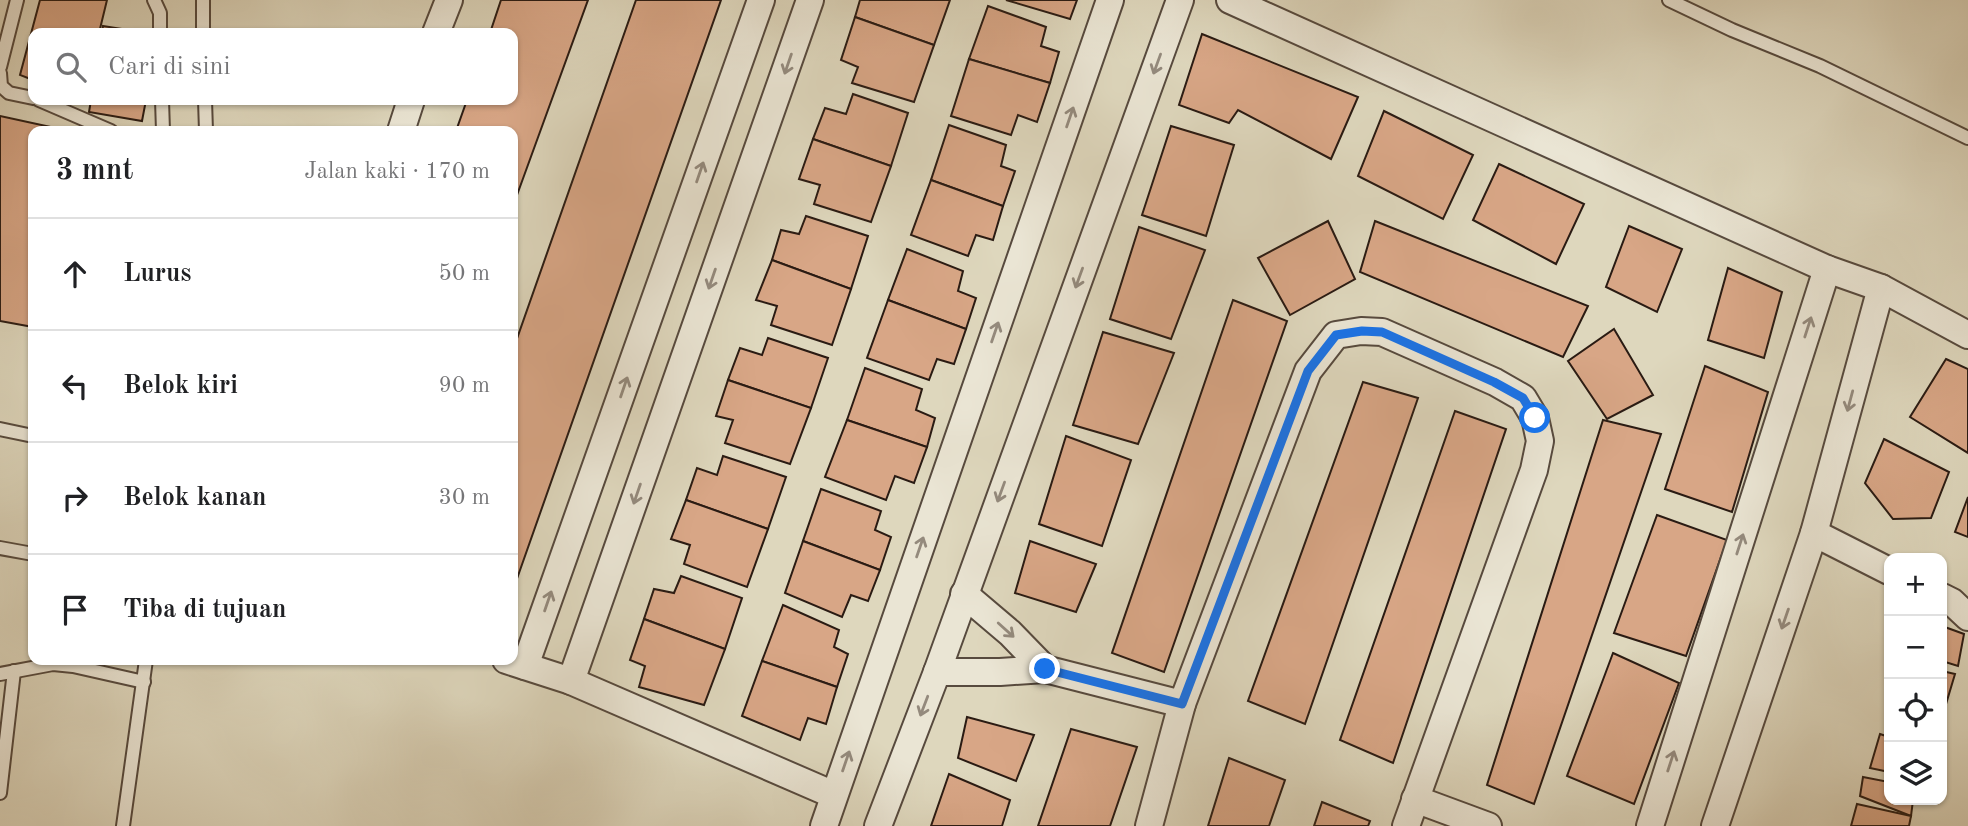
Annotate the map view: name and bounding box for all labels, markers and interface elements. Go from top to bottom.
search box [28,28,518,105]
icon: search [52,48,90,86]
one-way arrow [780,53,793,75]
one-way arrow [1150,53,1162,75]
text: Cari di sini [108,54,230,80]
one-way arrow [1065,106,1077,128]
text: 3 mnt [56,156,133,186]
text: Jalan kaki · 170 m [304,160,490,183]
one-way arrow [695,162,707,184]
icon: ahead [56,255,94,293]
text: Lurus [123,261,191,287]
text: 50 m [439,262,490,285]
one-way arrow [1072,266,1084,288]
one-way arrow [705,268,717,290]
one-way arrow [1803,317,1816,339]
one-way arrow [990,321,1002,343]
icon: left [56,367,94,405]
text: Belok kiri [123,373,238,399]
text: 90 m [439,374,490,397]
one-way arrow [619,376,631,398]
one-way arrow [1843,390,1856,412]
route start [1519,402,1550,433]
icon: right [56,479,94,517]
one-way arrow [994,480,1006,502]
one-way arrow [630,482,642,504]
text: Belok kanan [123,485,267,511]
text: 30 m [439,486,490,509]
one-way arrow [1734,533,1747,555]
one-way arrow [915,536,927,558]
map controls [1884,553,1947,805]
button: + [1884,553,1947,616]
icon: arrive [56,591,94,629]
one-way arrow [543,591,555,613]
text: Tiba di tujuan [123,597,287,623]
one-way arrow [1778,608,1790,630]
button: − [1884,616,1947,679]
one-way arrow [997,622,1015,638]
route end [1029,653,1060,684]
button: locate [1884,679,1947,742]
one-way arrow [917,694,929,716]
button: layers [1884,742,1947,805]
one-way arrow [1665,750,1678,772]
one-way arrow [841,751,853,773]

